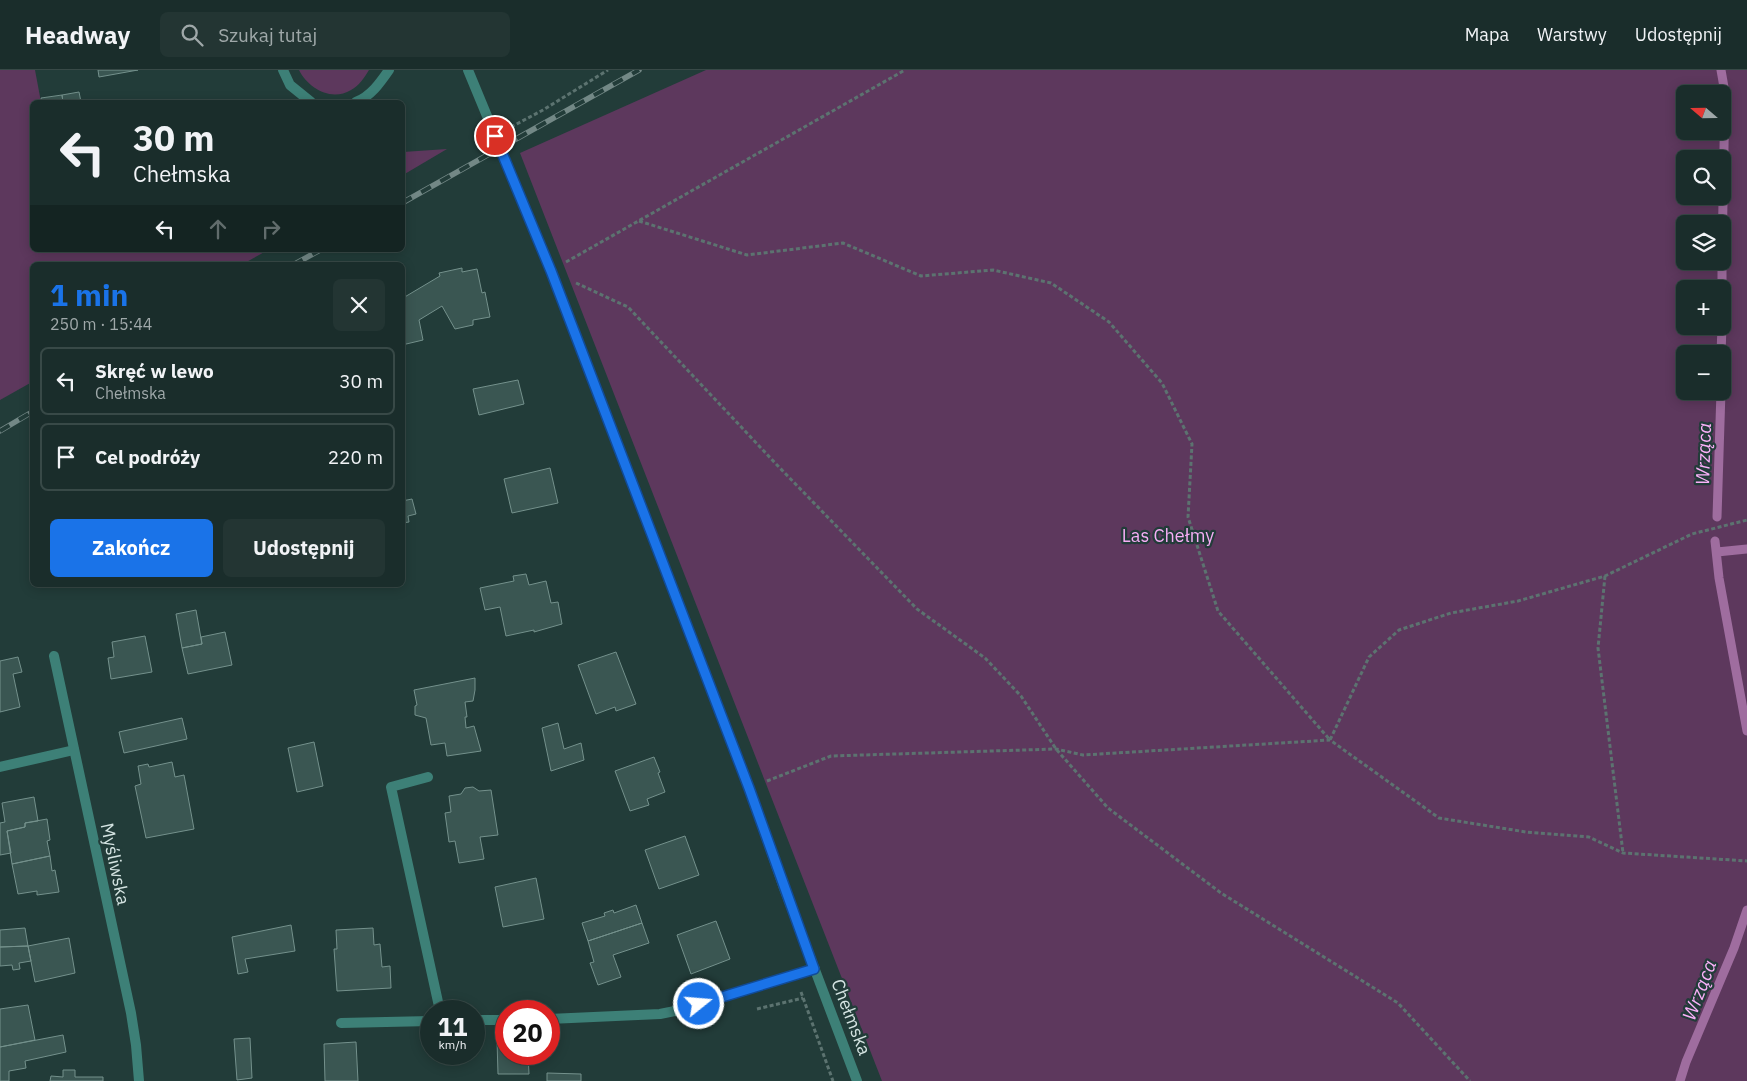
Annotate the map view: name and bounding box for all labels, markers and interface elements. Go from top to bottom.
search box [160,12,510,57]
text: Headway [25,19,130,51]
icon: search [178,21,206,49]
text: Szukaj tutaj [218,23,317,47]
text: Mapa [1465,23,1509,46]
text: Warstwy [1537,23,1607,46]
text: Udostępnij [1635,23,1722,46]
north arrow [1676,85,1731,140]
map controls [1676,85,1731,400]
text: 30 m [133,115,215,161]
pin [474,115,516,157]
icon: left [50,120,115,185]
icon: arrive [481,122,509,150]
button: search [1676,150,1731,205]
text: Chełmska [133,159,231,188]
icon: left [151,215,179,243]
icon: ahead [204,215,232,243]
icon: right [257,215,285,243]
button: layers [1676,215,1731,270]
text: 1 min [50,275,128,314]
button: close [333,279,385,331]
button: + [1676,280,1731,335]
text: 250 m · 15:44 [50,314,152,334]
button: − [1676,345,1731,400]
text: Skręć w lewo [95,359,214,383]
icon: left [52,367,80,395]
text: 30 m [339,369,383,393]
text: Chełmska [95,383,166,403]
water label: Wrząca [1690,422,1716,486]
icon: arrive [52,443,80,471]
text: Cel podróży [95,445,200,469]
text: 220 m [328,445,383,469]
button: Zakończ [50,519,213,577]
button: Udostępnij [223,519,385,577]
park label: Las Chełmy [1122,524,1214,547]
street label: Myśliwska [96,821,135,907]
water label: Wrząca [1677,956,1721,1024]
street label: Chełmska [826,975,877,1059]
position arrow [672,977,724,1029]
speed limit sign: 20 [495,1000,560,1065]
text: 11 [437,1010,468,1043]
text: km/h [438,1037,467,1052]

